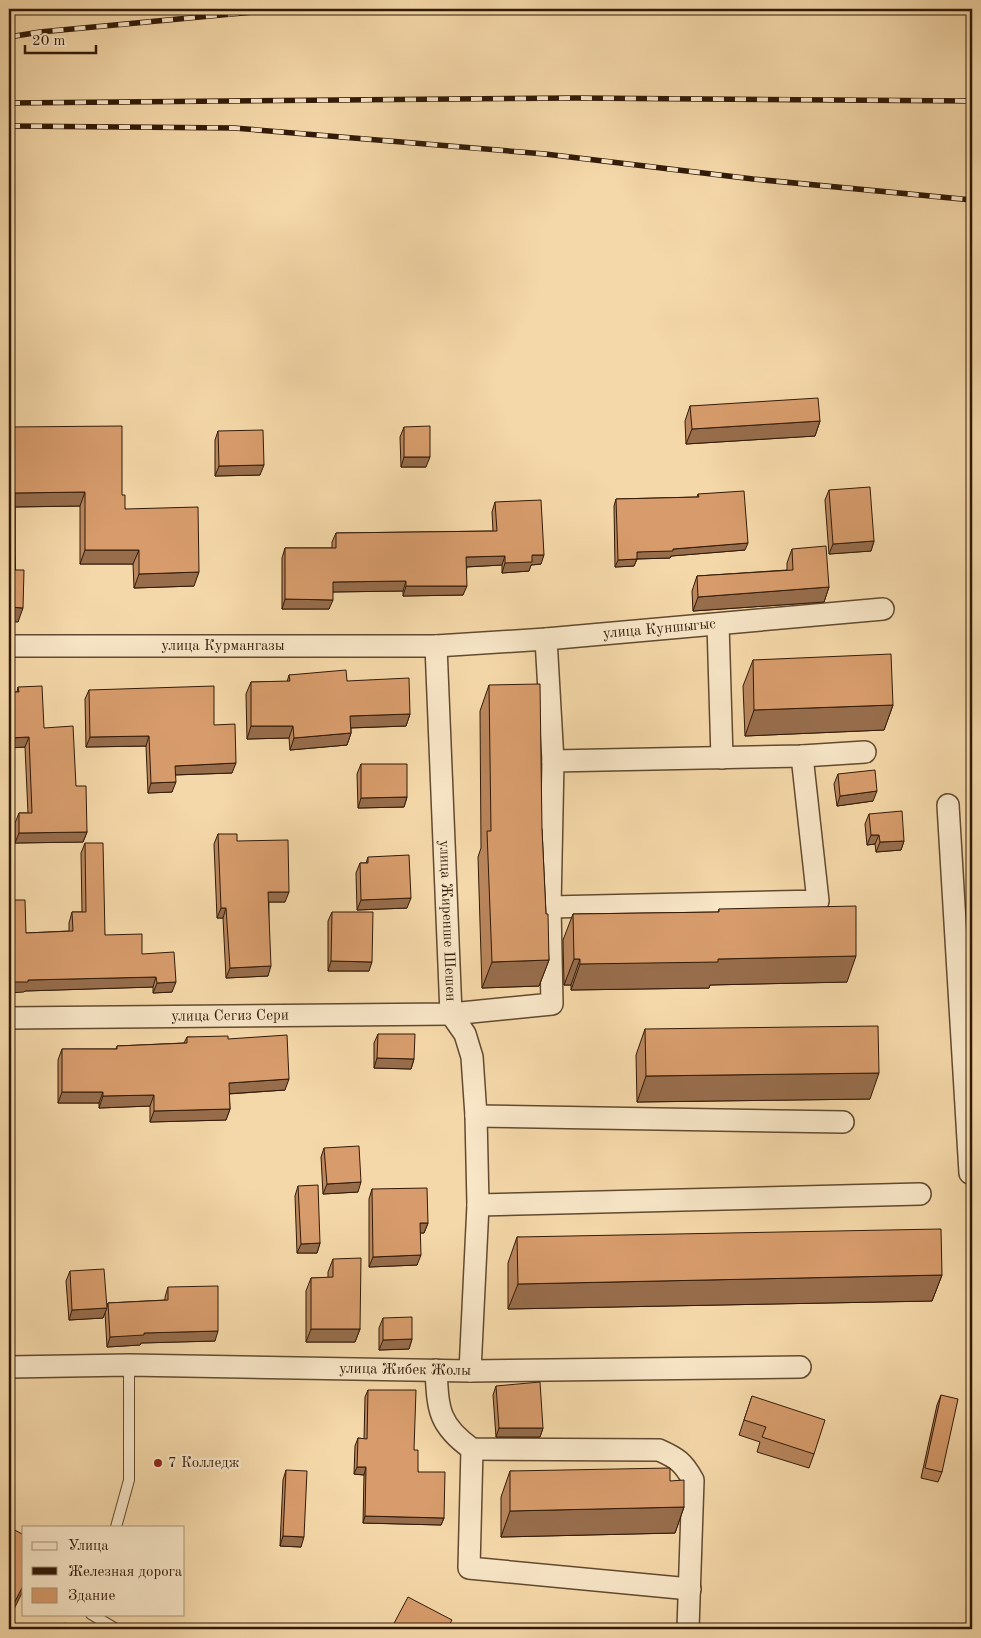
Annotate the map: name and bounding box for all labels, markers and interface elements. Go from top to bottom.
scale bar [25,22,96,54]
text: 20 m [32,34,66,49]
street label: улица Куншыгыс [602,616,717,641]
street label: улица Курмангазы [161,639,285,654]
street label: улица Жиренше Шешен [436,840,458,1002]
street label: улица Сегиз Сери [171,1008,289,1024]
street label: улица Жибек Жолы [339,1361,471,1379]
place label: 7 Колледж [168,1456,240,1471]
marker: 7 Колледж [152,1457,164,1469]
legend [22,1526,185,1616]
text: Улица [68,1539,109,1554]
text: Железная дорога [68,1565,183,1580]
text: Здание [68,1589,115,1604]

